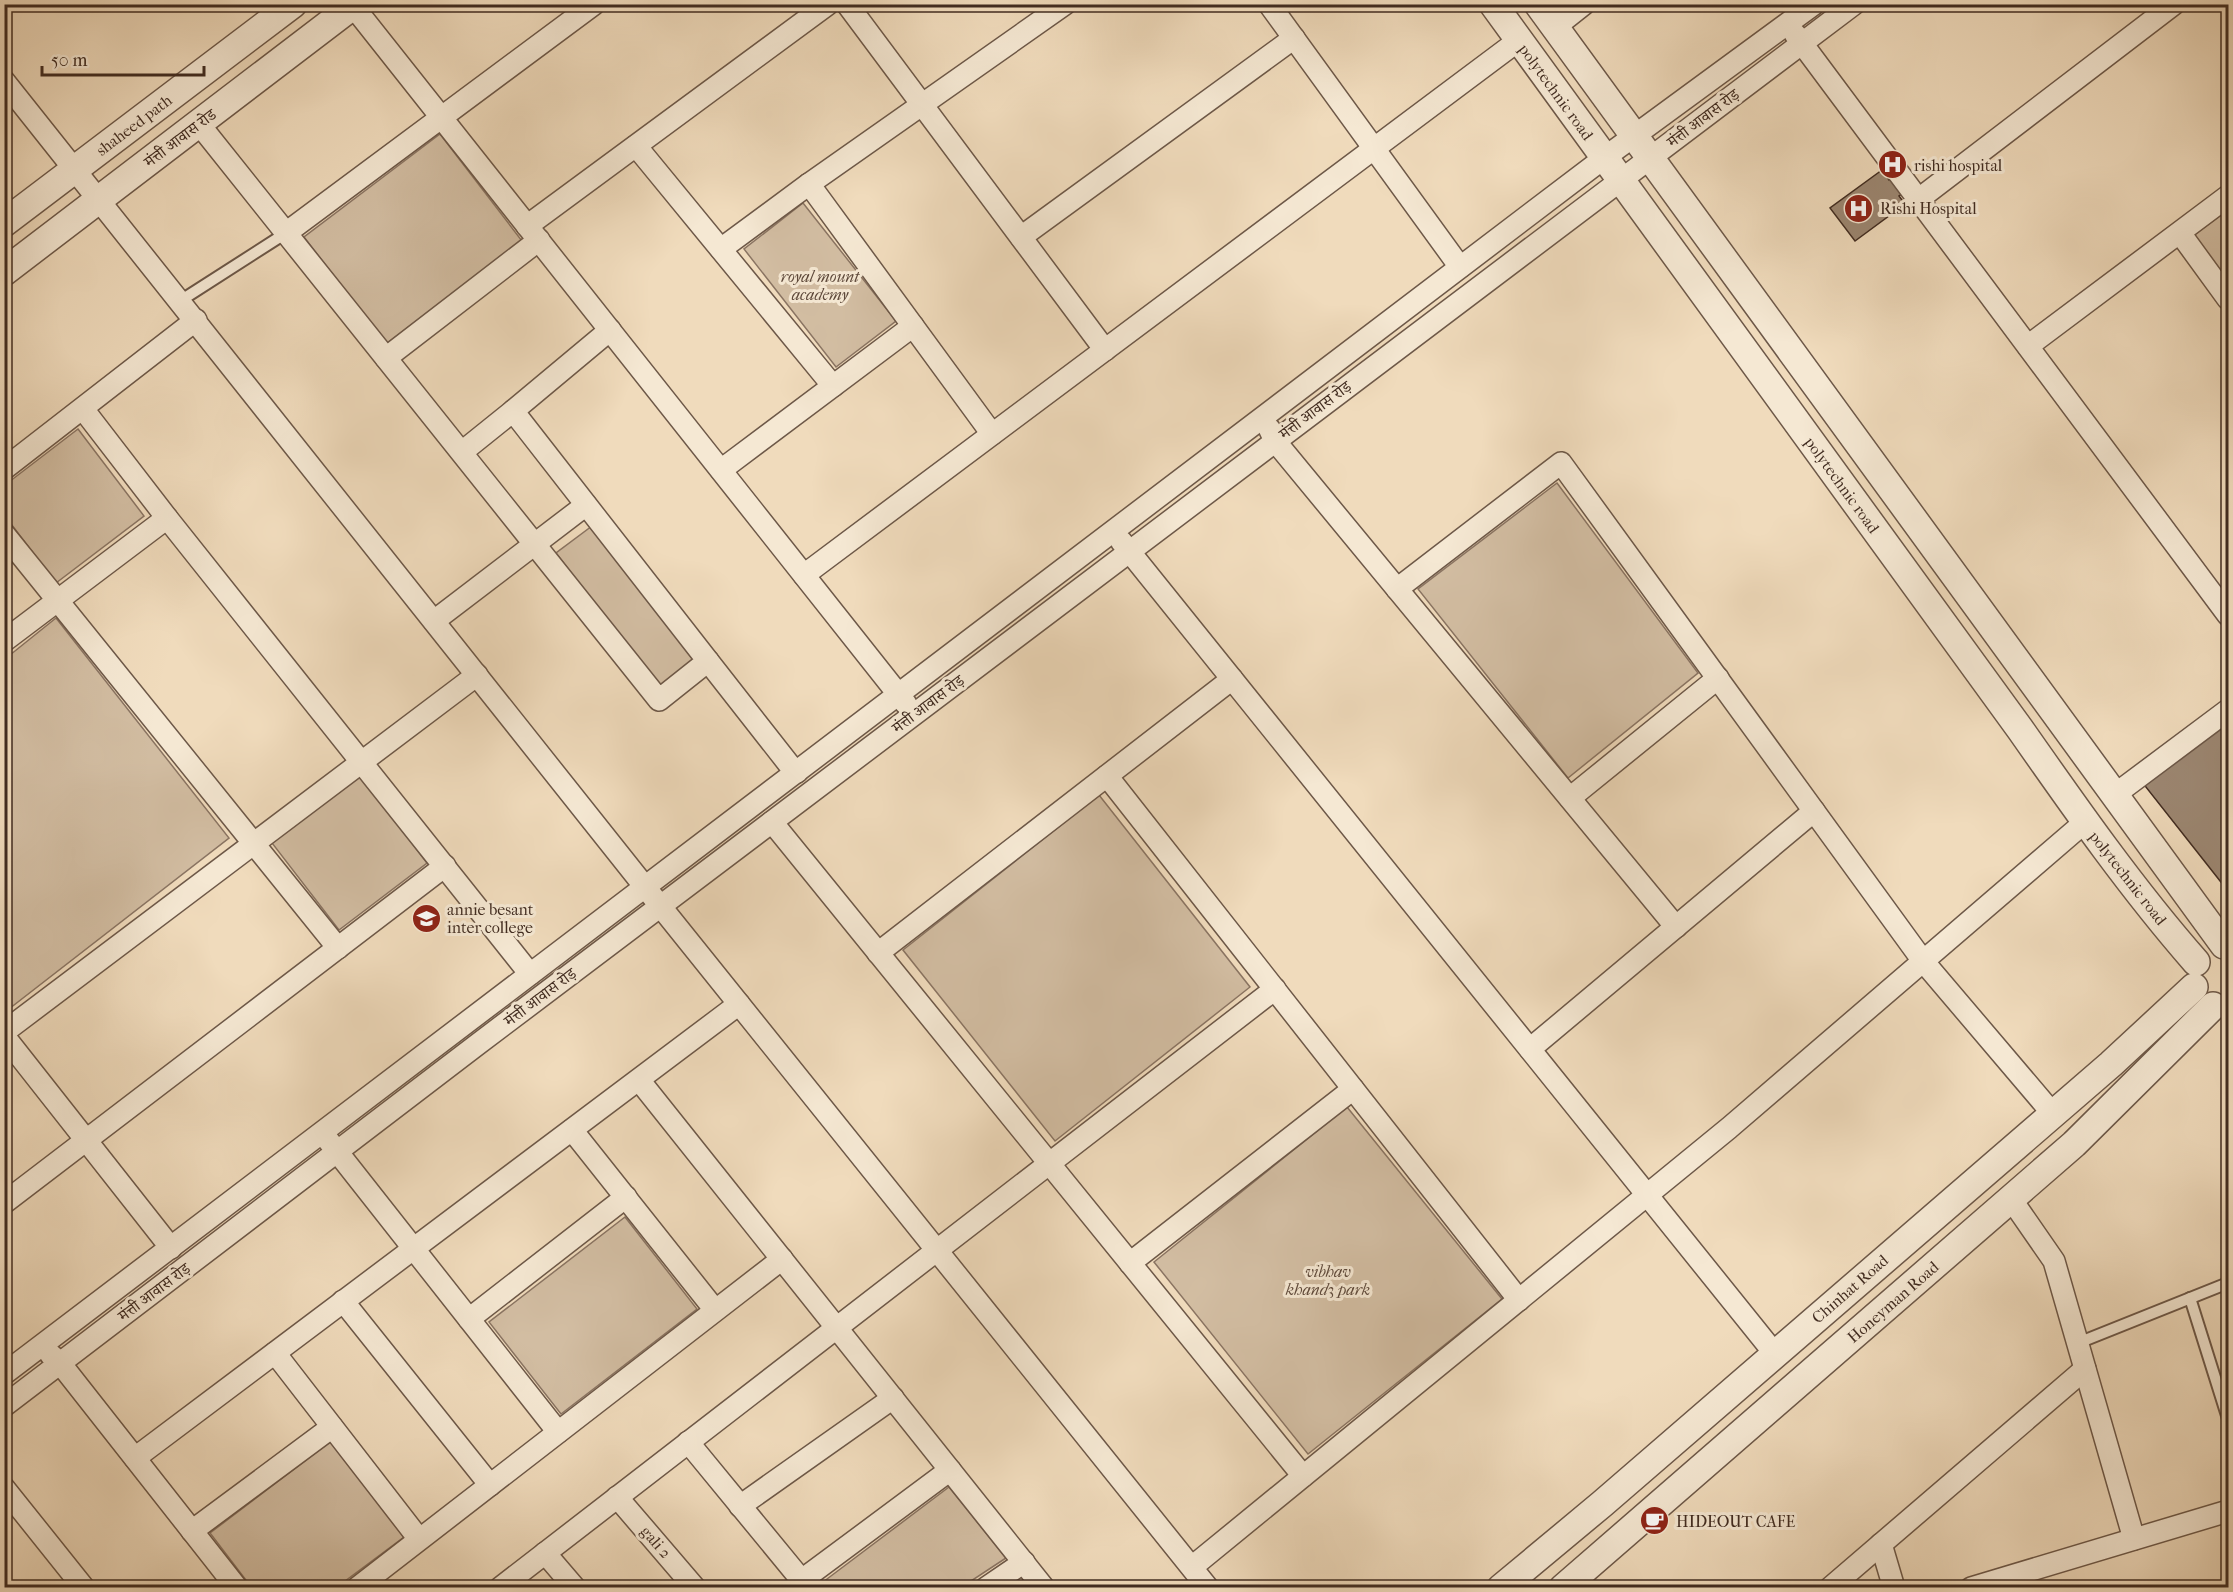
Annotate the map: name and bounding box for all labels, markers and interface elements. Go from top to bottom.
scale bar [42,39,204,77]
street label: polytechnic road [1514,39,1597,144]
text: 50 m [51,50,88,71]
street label: मंत्ती आवास रोड़ [1662,84,1743,152]
street label: shaheed path [92,90,176,160]
street label: मंत्ती आवास रोड [139,104,220,172]
hospital icon: rishi hospital [1877,149,1909,181]
place label: rishi hospital [1914,156,2003,175]
hospital icon: Rishi Hospital [1843,192,1875,224]
place label: Rishi Hospital [1880,199,1977,218]
park label: royal mount academy [781,267,860,304]
street label: मंत्ती आवास रोड़ [1274,376,1355,444]
street label: polytechnic road [1800,432,1883,537]
street label: मंत्ती आवास रोड़ [887,670,968,738]
street label: polytechnic road [2085,826,2171,929]
place label: annie besant inter college [447,900,534,937]
school or university icon: annie besant inter college [410,902,442,934]
street label: मंत्ती आवास रोड़ [499,963,580,1031]
street label: Chinhat Road [1808,1251,1892,1327]
street label: Honeyman Road [1843,1257,1943,1347]
street label: मंत्ती आवास रोड़ [113,1258,194,1326]
park label: vibhav khand3 park [1285,1262,1370,1299]
cafe icon: HIDEOUT CAFE [1639,1505,1671,1537]
place label: HIDEOUT CAFE [1676,1512,1795,1531]
street label: gali 2 [637,1522,675,1562]

